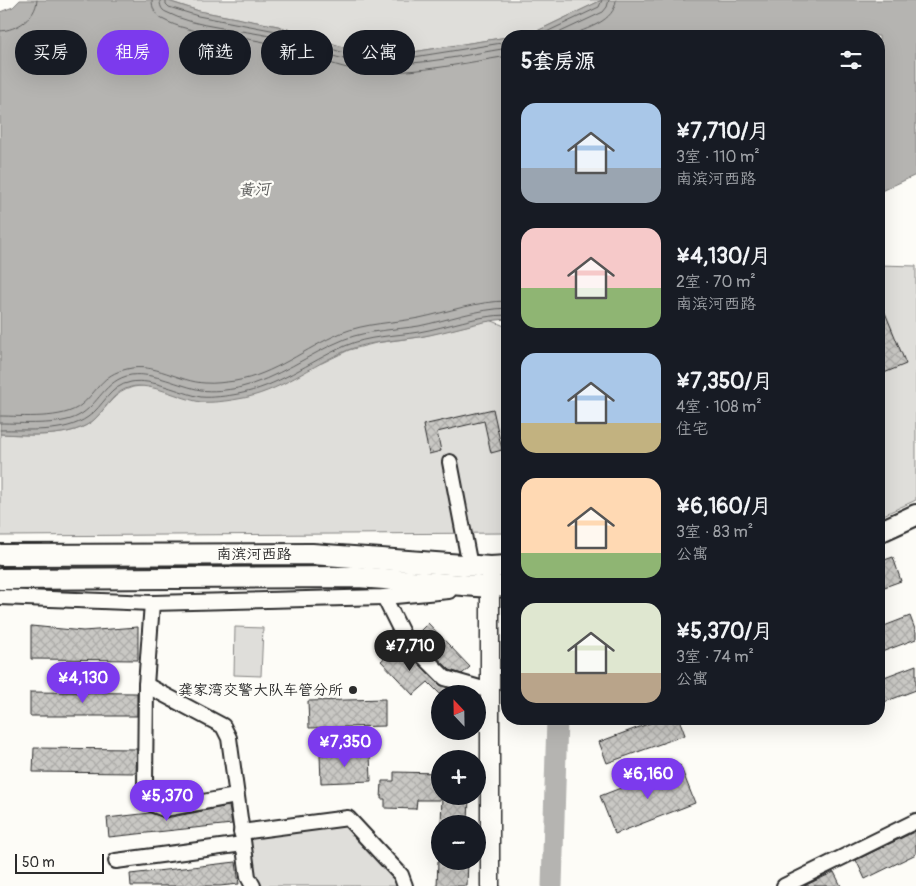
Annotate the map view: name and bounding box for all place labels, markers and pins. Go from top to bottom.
pin: ¥7,710 [369,630,451,672]
pin: ¥4,130 [42,662,124,704]
place label: 龚家湾交警大队车管分所 [178,681,343,700]
marker: 龚家湾交警大队车管分所 [347,684,359,696]
pin: ¥7,350 [304,726,386,768]
pin: ¥6,160 [607,758,689,800]
pin: ¥5,370 [126,780,208,822]

